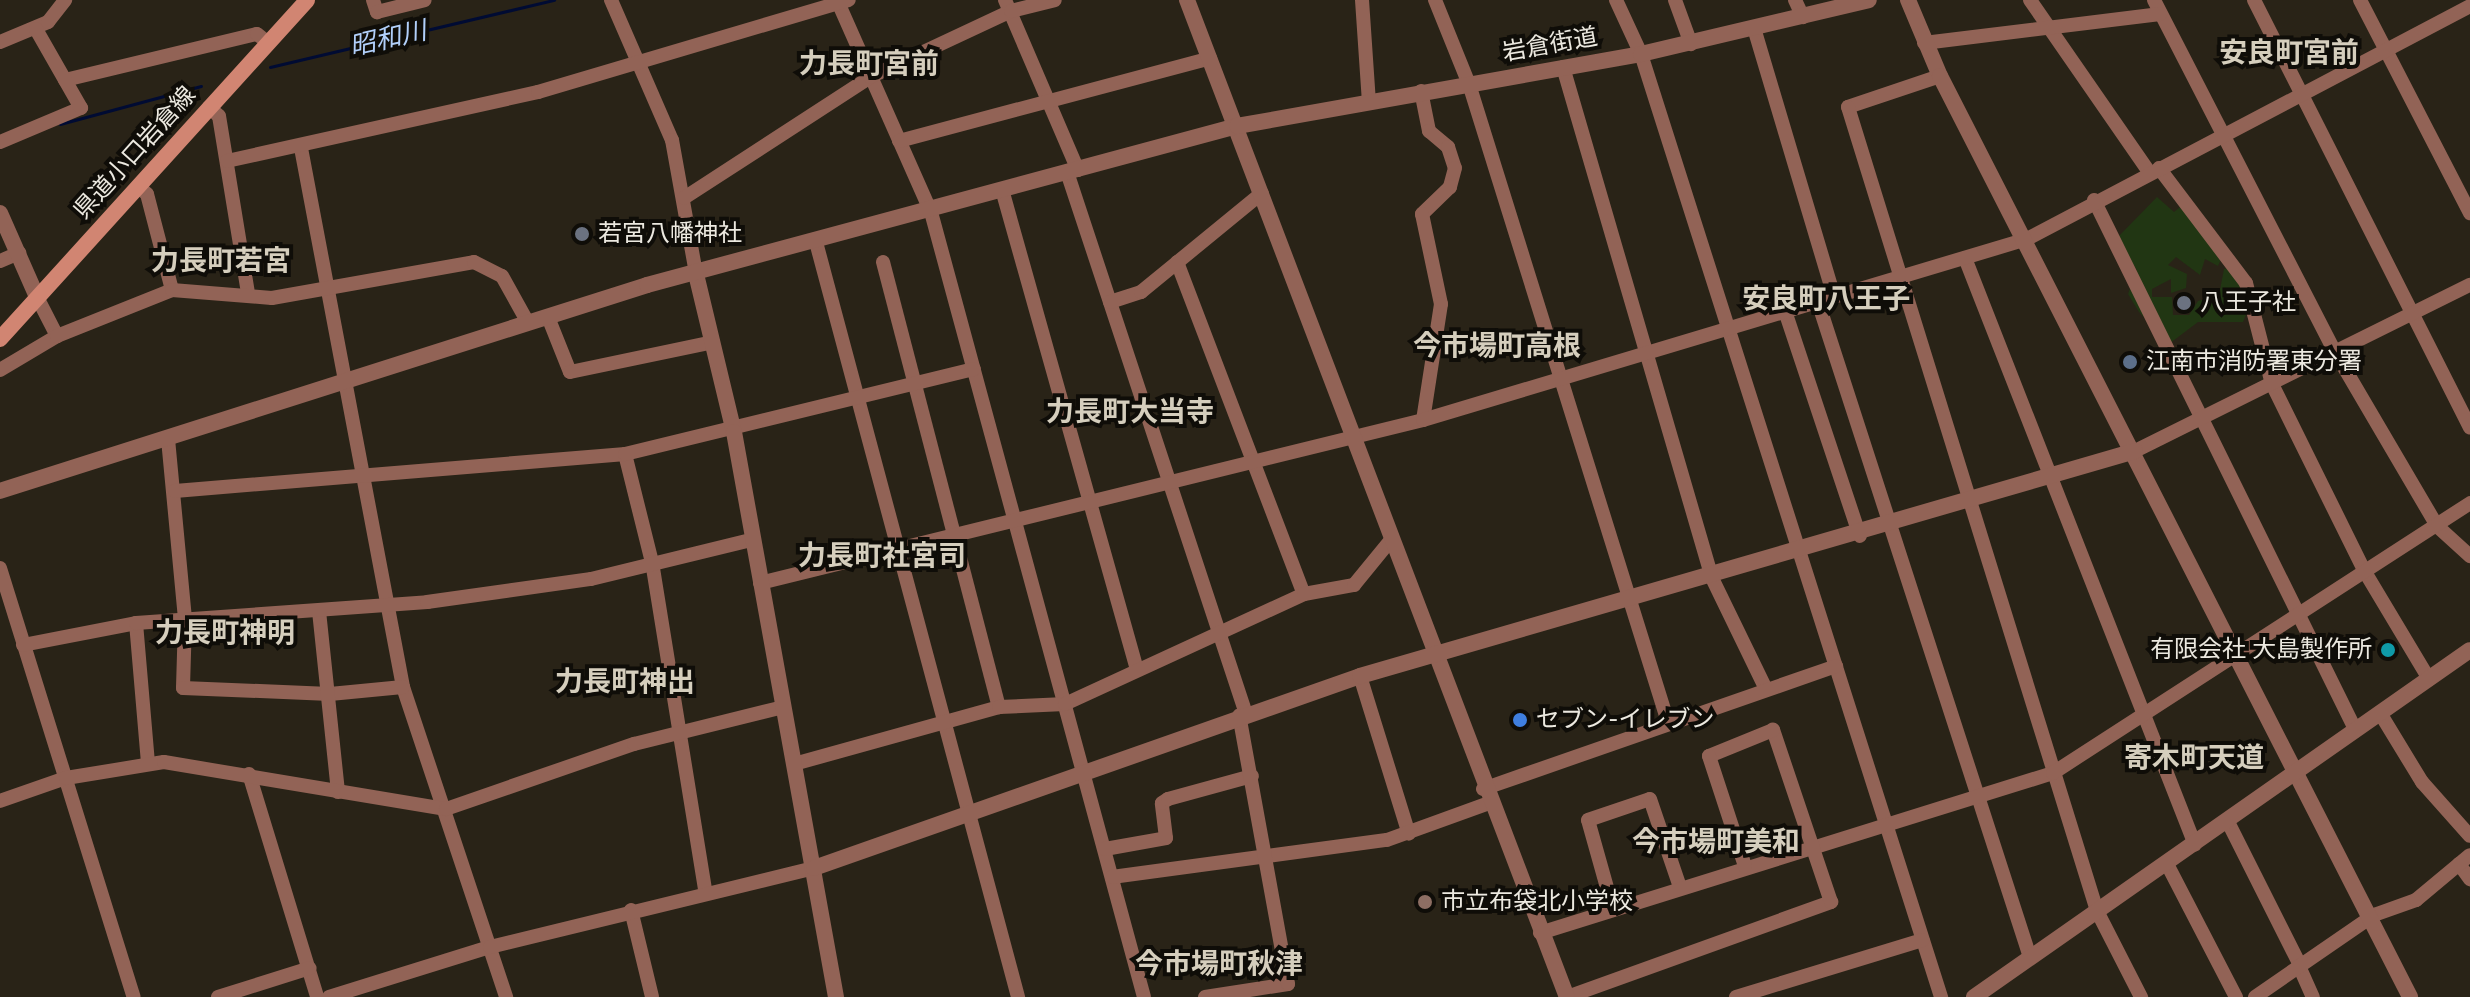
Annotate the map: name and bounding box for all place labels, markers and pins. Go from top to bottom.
place label: 若宮八幡神社 [598,220,742,248]
marker: 若宮八幡神社 [573,225,591,243]
place label: 八王子社 [2200,289,2296,317]
marker: 八王子社 [2175,294,2193,312]
place label: 江南市消防署東分署 [2146,348,2362,376]
marker: 江南市消防署東分署 [2121,353,2139,371]
place label: 有限会社 大島製作所 [2150,636,2372,664]
marker: 有限会社 大島製作所 [2379,641,2397,659]
place label: セブン-イレブン [1536,706,1715,734]
marker: セブン-イレブン [1511,711,1529,729]
place label: 市立布袋北小学校 [1441,888,1633,916]
marker: 市立布袋北小学校 [1416,893,1434,911]

